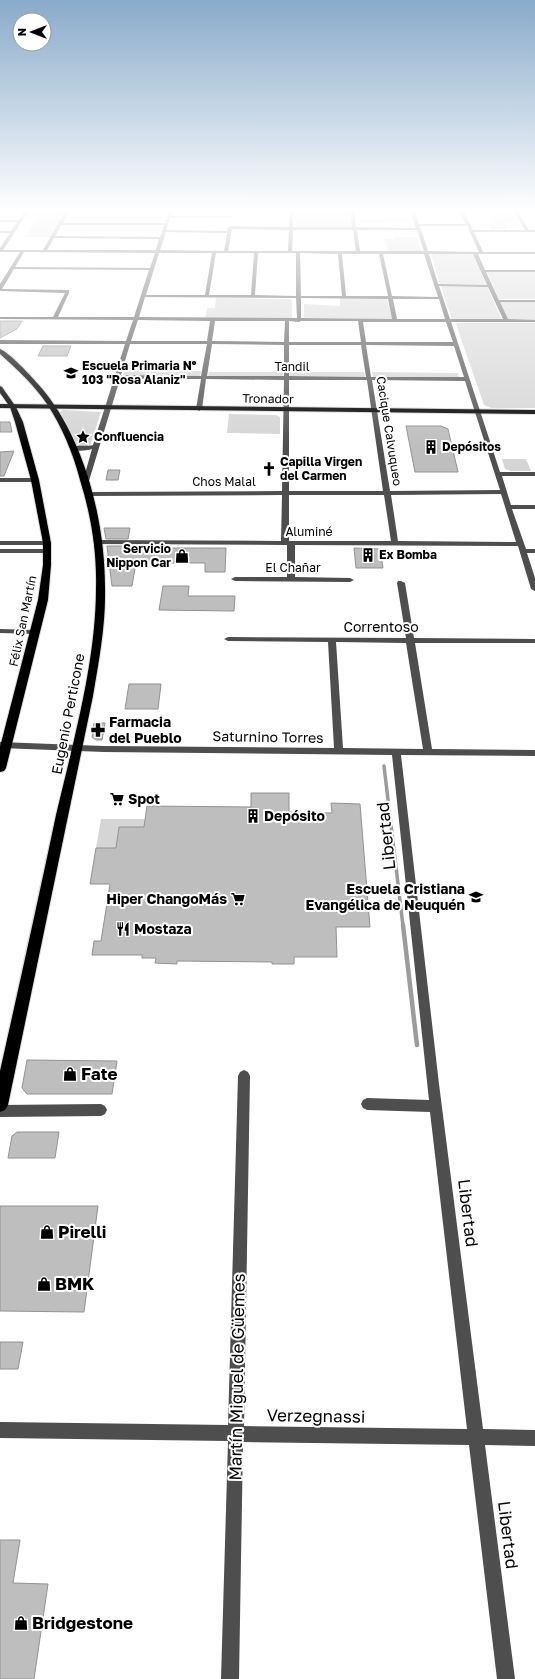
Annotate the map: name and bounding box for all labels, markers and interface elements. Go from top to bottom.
north arrow [12,12,52,52]
text: N [15,28,28,36]
place label: Escuela Primaria Nº 103 "Rosa Alaniz" [82,358,197,387]
street label: Tandil [275,359,310,374]
school or university icon: Escuela Primaria Nº 103 "Rosa Alaniz" [63,365,79,381]
street label: Cacique Calvuqueo [373,375,406,487]
street label: Tronador [242,391,294,406]
place icon: Confluencia [75,429,91,445]
place label: Confluencia [94,429,164,444]
building icon: Depósitos [423,439,439,455]
place label: Depósitos [442,439,501,454]
place label: Capilla Virgen del Carmen [280,454,362,483]
church icon: Capilla Virgen del Carmen [261,461,277,477]
street label: Chos Malal [192,474,256,489]
street label: Aluminé [285,524,333,539]
place label: Servicio Nippon Car [106,541,171,570]
building icon: Ex Bomba [360,547,376,563]
place label: Ex Bomba [379,547,437,562]
shop icon: Servicio Nippon Car [174,548,190,564]
street label: El Chañar [265,560,321,575]
street label: Félix San Martín [6,574,40,668]
street label: Correntoso [343,618,419,635]
street label: Eugenio Perticone [47,652,88,776]
place label: Farmacia del Pueblo [109,713,182,746]
pharmacy icon: Farmacia del Pueblo [90,722,106,738]
street label: Saturnino Torres [212,727,324,746]
place label: Spot [128,790,160,807]
supermarket icon: Spot [109,791,125,807]
street label: Libertad [371,801,400,871]
place label: Depósito [264,807,325,824]
building icon: Depósito [245,808,261,824]
place label: Escuela Cristiana Evangélica de Neuquén [306,880,465,913]
school or university icon: Escuela Cristiana Evangélica de Neuquén [468,889,484,905]
place label: Hiper ChangoMás [106,890,227,907]
supermarket icon: Hiper ChangoMás [230,891,246,907]
place label: Mostaza [134,920,192,937]
restaurant icon: Mostaza [115,921,131,937]
place label: Fate [81,1063,117,1084]
shop icon: Fate [62,1066,78,1082]
street label: Libertad [454,1178,483,1248]
place label: Pirelli [58,1221,107,1242]
shop icon: Pirelli [39,1224,55,1240]
place label: BMK [55,1273,95,1294]
street label: Martín Miguel de Güemes [224,1273,249,1481]
shop icon: BMK [36,1276,52,1292]
street label: Verzegnassi [267,1404,366,1427]
street label: Libertad [494,1500,523,1570]
place label: Bridgestone [32,1612,133,1633]
shop icon: Bridgestone [13,1615,29,1631]

